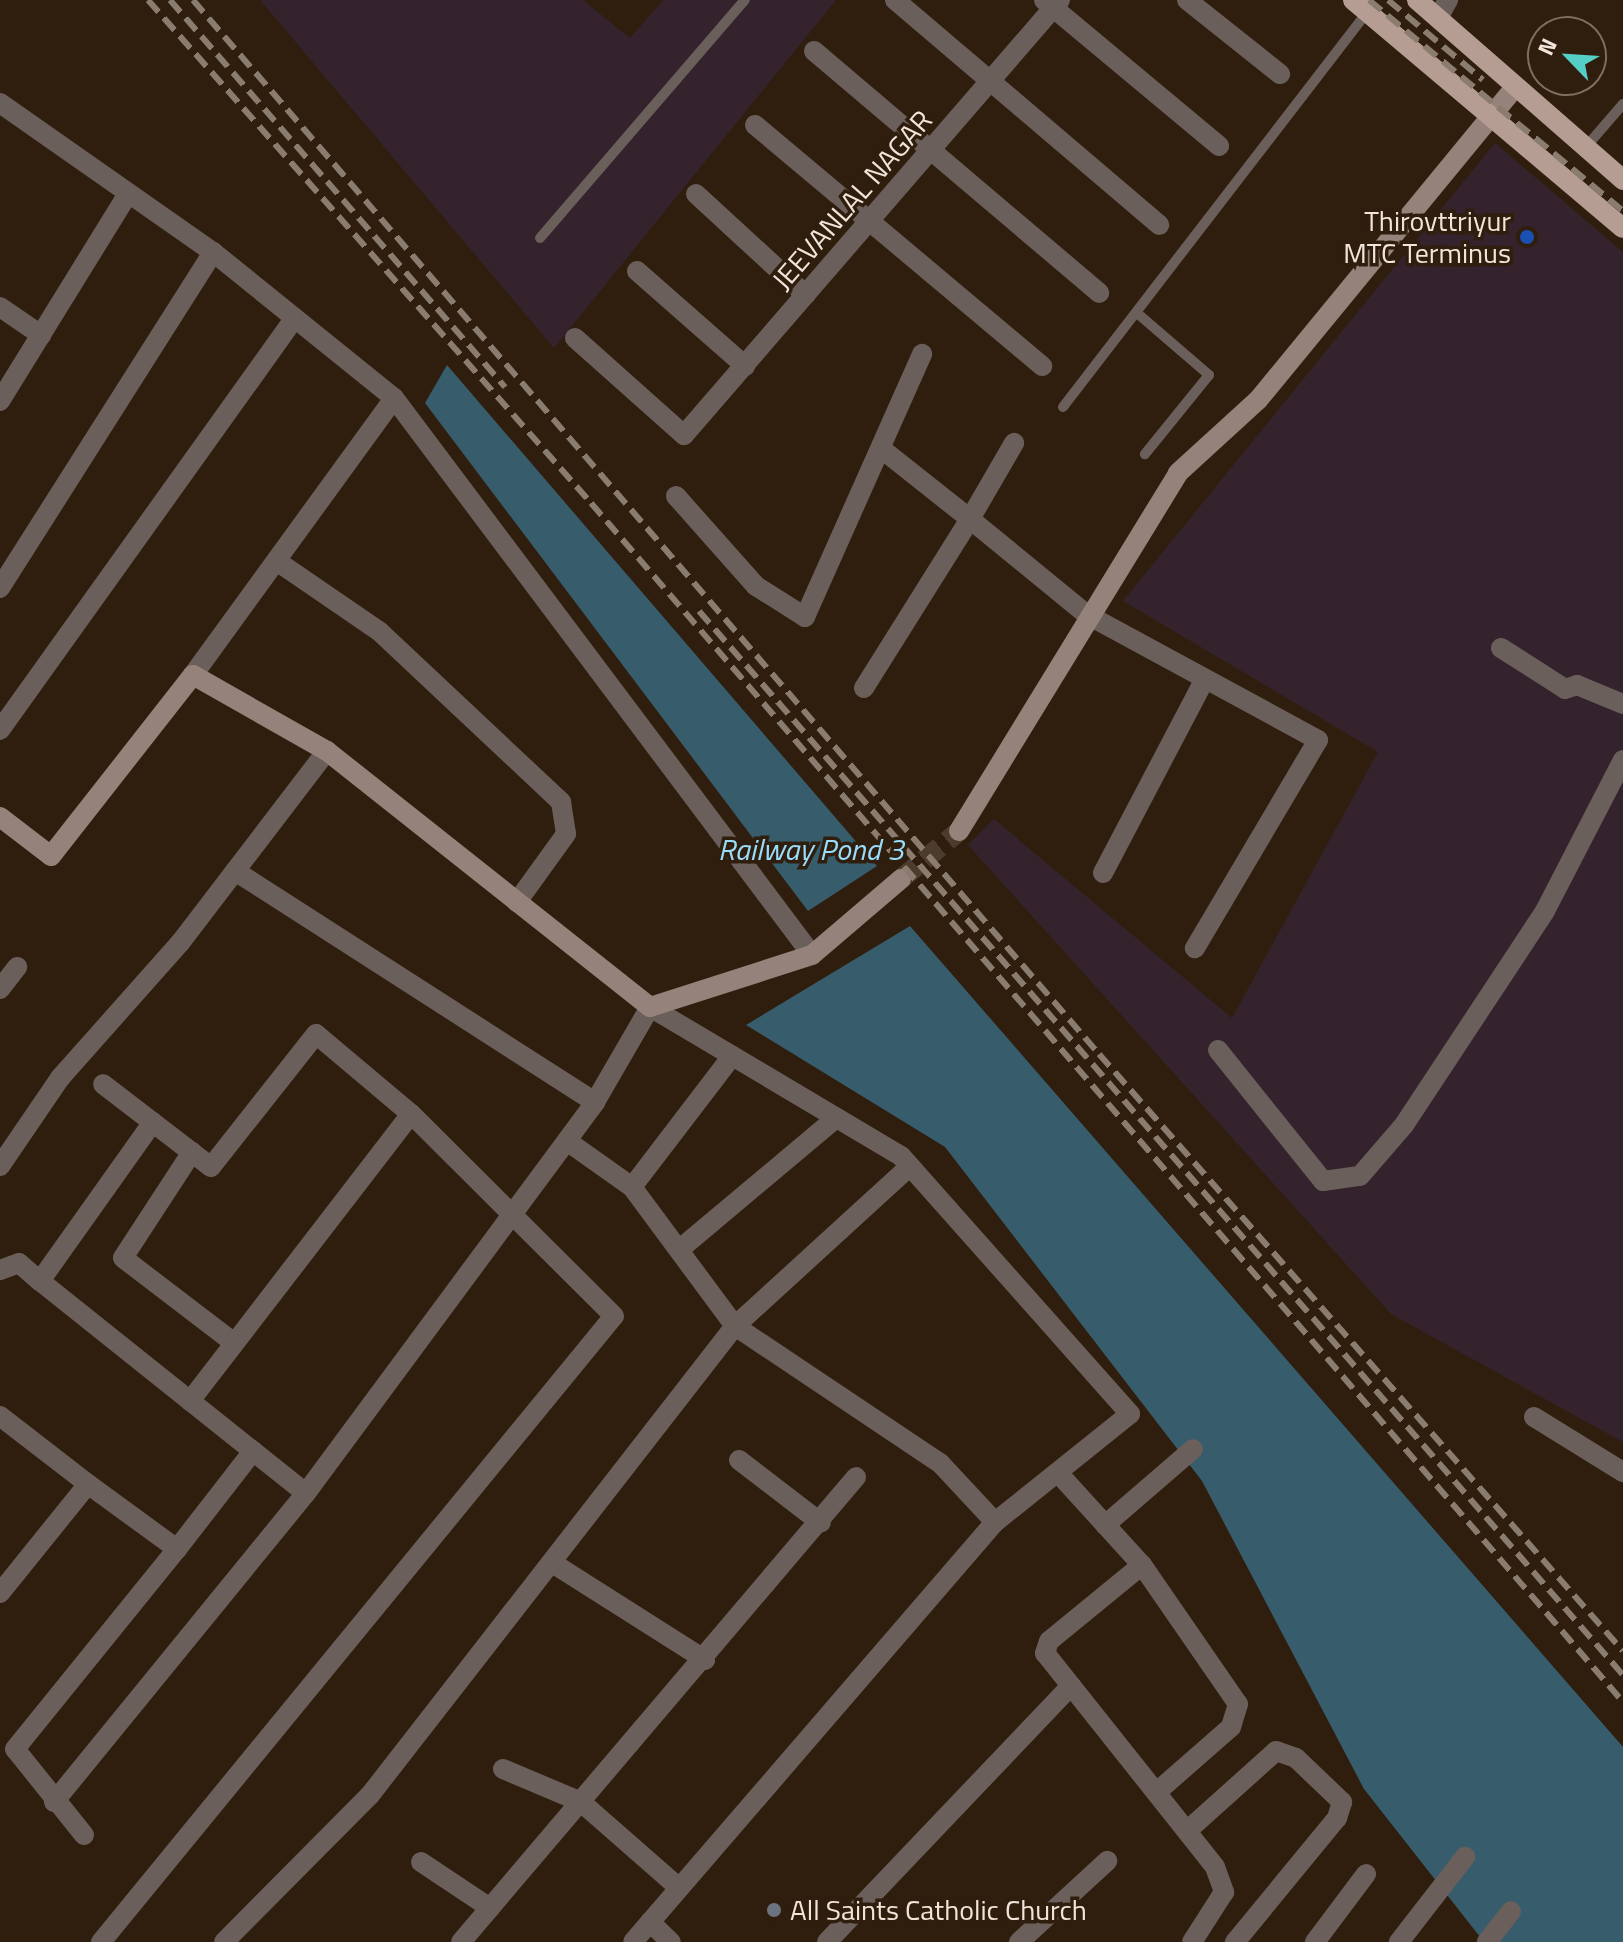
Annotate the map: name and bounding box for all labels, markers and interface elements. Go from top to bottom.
north arrow [1527,16,1607,96]
text: N [1528,33,1566,61]
street label: JEEVANLAL NAGAR [765,104,939,296]
place label: Thirovttriyur MTC Terminus [1343,204,1511,270]
marker: Thirovttriyur MTC Terminus [1518,228,1536,246]
water label: Railway Pond 3 [718,831,904,867]
place label: All Saints Catholic Church [790,1893,1087,1927]
marker: All Saints Catholic Church [765,1901,783,1919]

